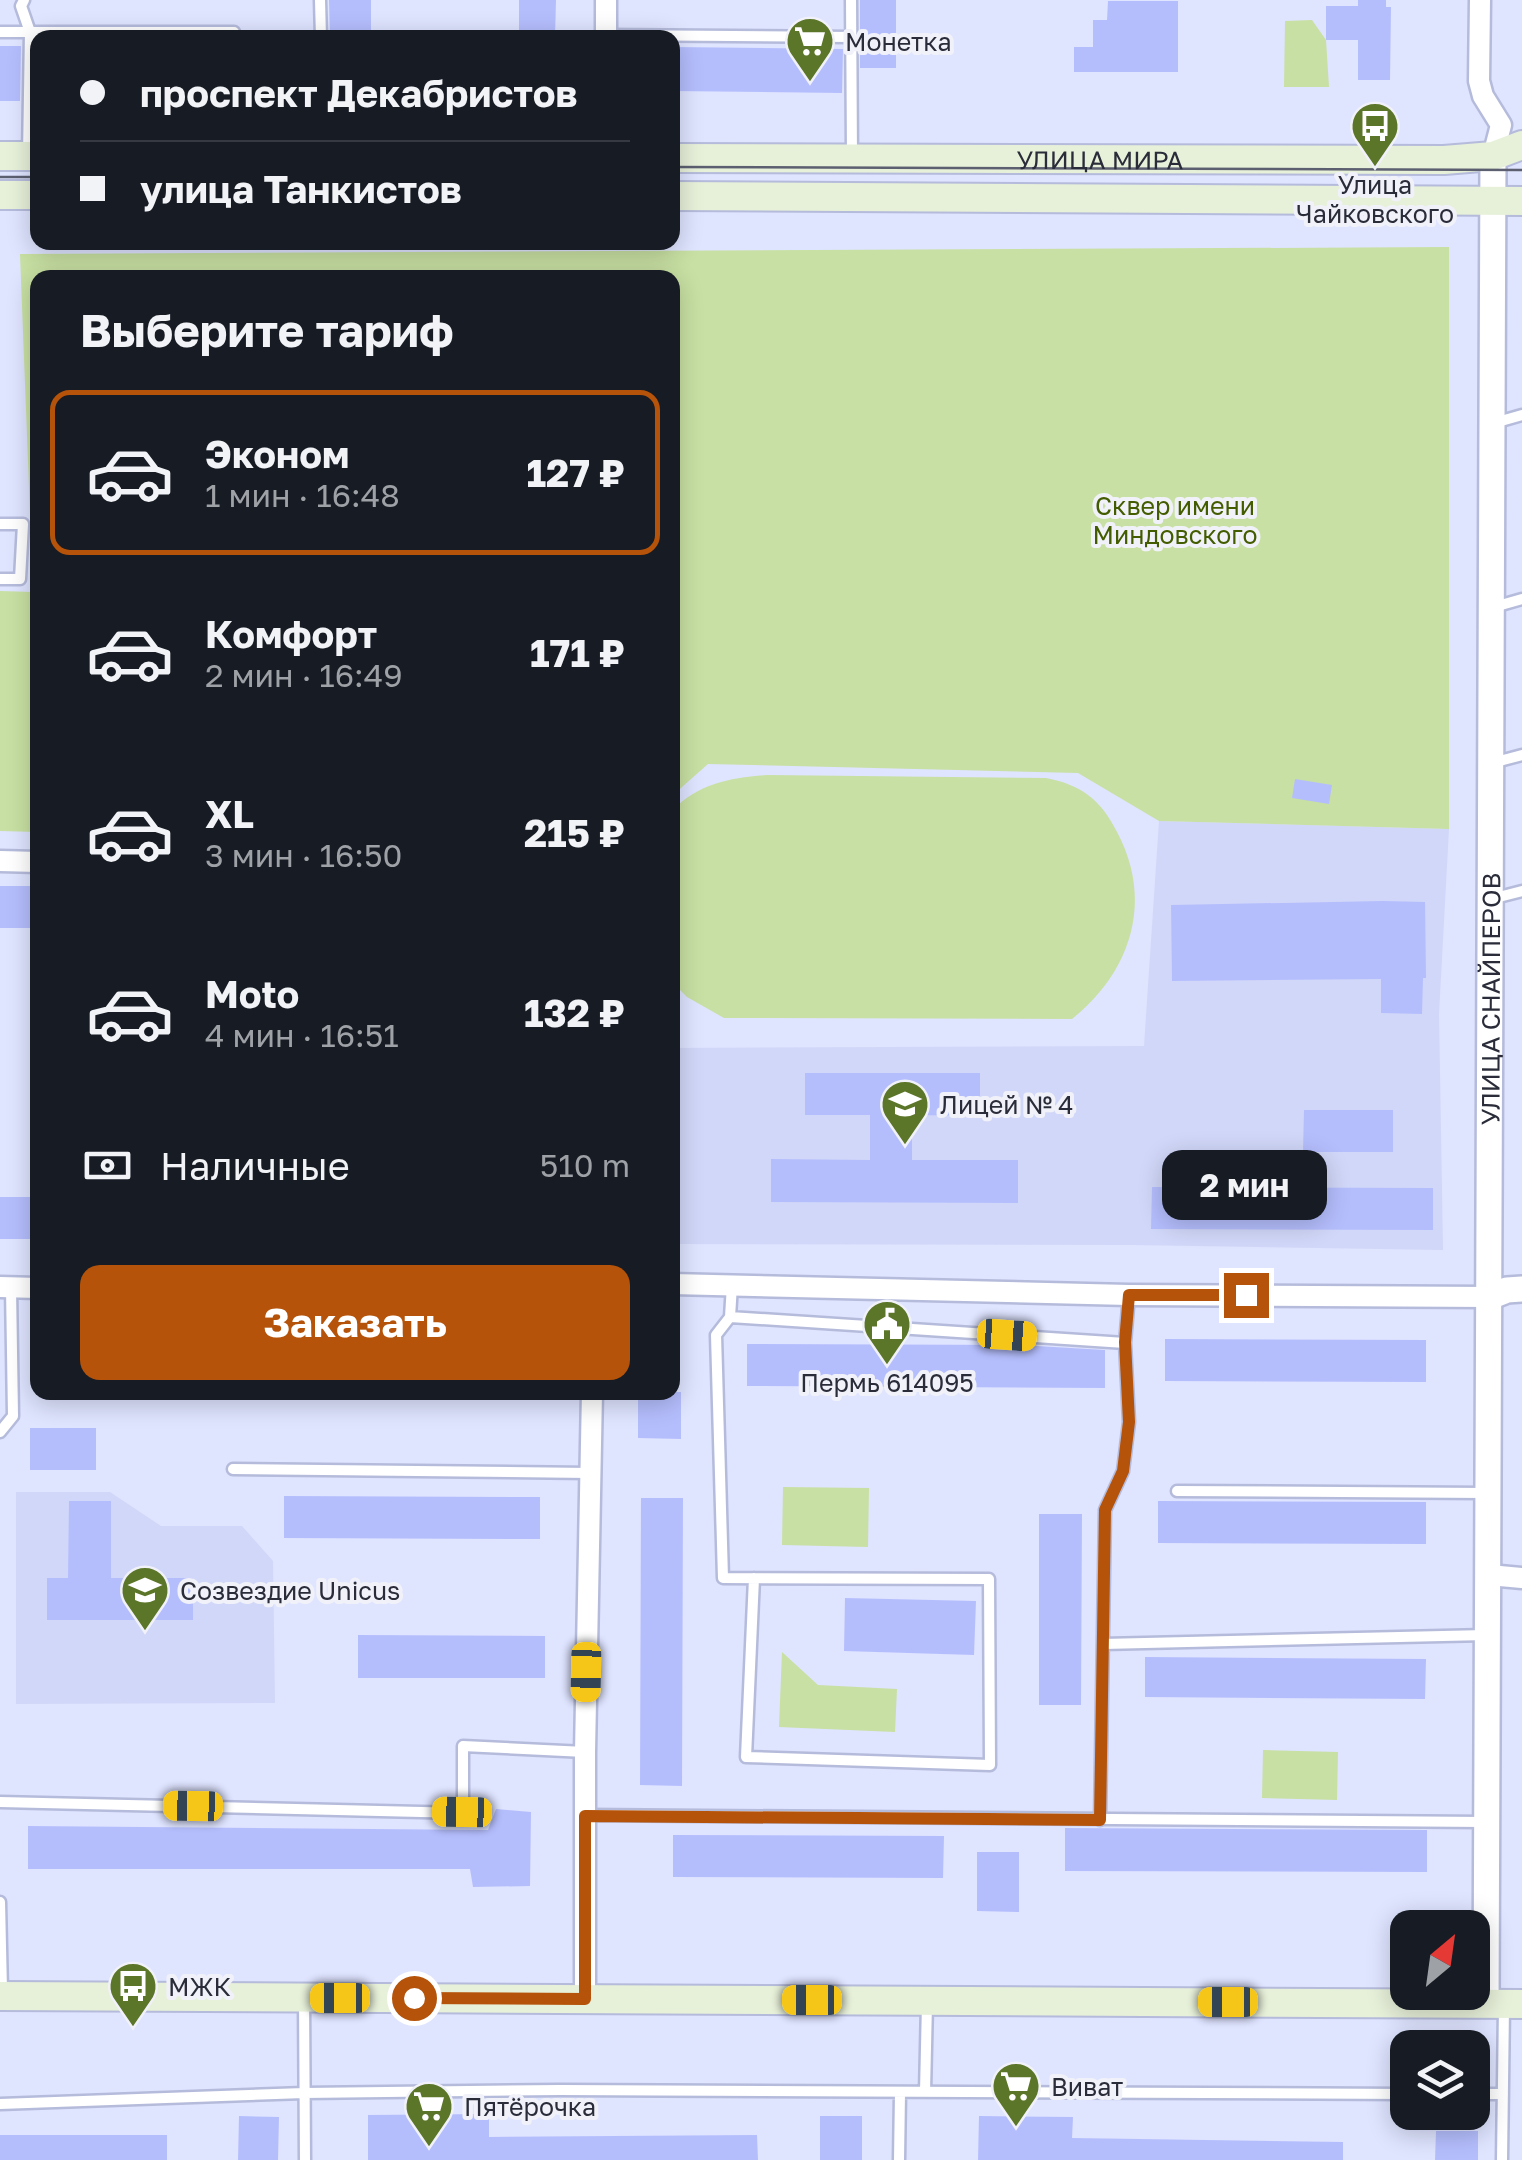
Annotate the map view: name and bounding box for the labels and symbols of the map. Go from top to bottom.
supermarket icon: Монетка [784,15,836,83]
place label: Монетка [845,26,952,57]
bus stop icon: Улица Чайковского [1349,100,1401,168]
street label: УЛИЦА МИРА [1017,143,1184,175]
place label: Улица Чайковского [1296,169,1454,229]
park label: Сквер имени Миндовского [1092,490,1258,550]
street label: УЛИЦА СНАЙПЕРОВ [1474,873,1506,1125]
school or university icon: Лицей № 4 [879,1078,931,1146]
place label: Лицей № 4 [940,1089,1074,1120]
callout: 2 мин [1164,1150,1328,1220]
route end [1224,1273,1269,1318]
public building icon: Пермь 614095 [861,1298,913,1366]
car [976,1318,1038,1352]
place label: Пермь 614095 [800,1367,974,1398]
school or university icon: Созвездие Unicus [119,1564,171,1632]
place label: Созвездие Unicus [180,1575,400,1606]
car [570,1642,602,1702]
car [163,1790,223,1822]
car [432,1796,492,1828]
north arrow [1390,1910,1490,2010]
bus stop icon: МЖК [107,1960,159,2028]
place label: МЖК [168,1971,231,2002]
route start [392,1976,437,2021]
car [310,1983,370,2013]
car [782,1985,842,2015]
car [1198,1987,1258,2017]
supermarket icon: Виват [990,2060,1042,2128]
place label: Виват [1051,2071,1123,2102]
supermarket icon: Пятёрочка [403,2080,455,2148]
place label: Пятёрочка [464,2091,596,2122]

